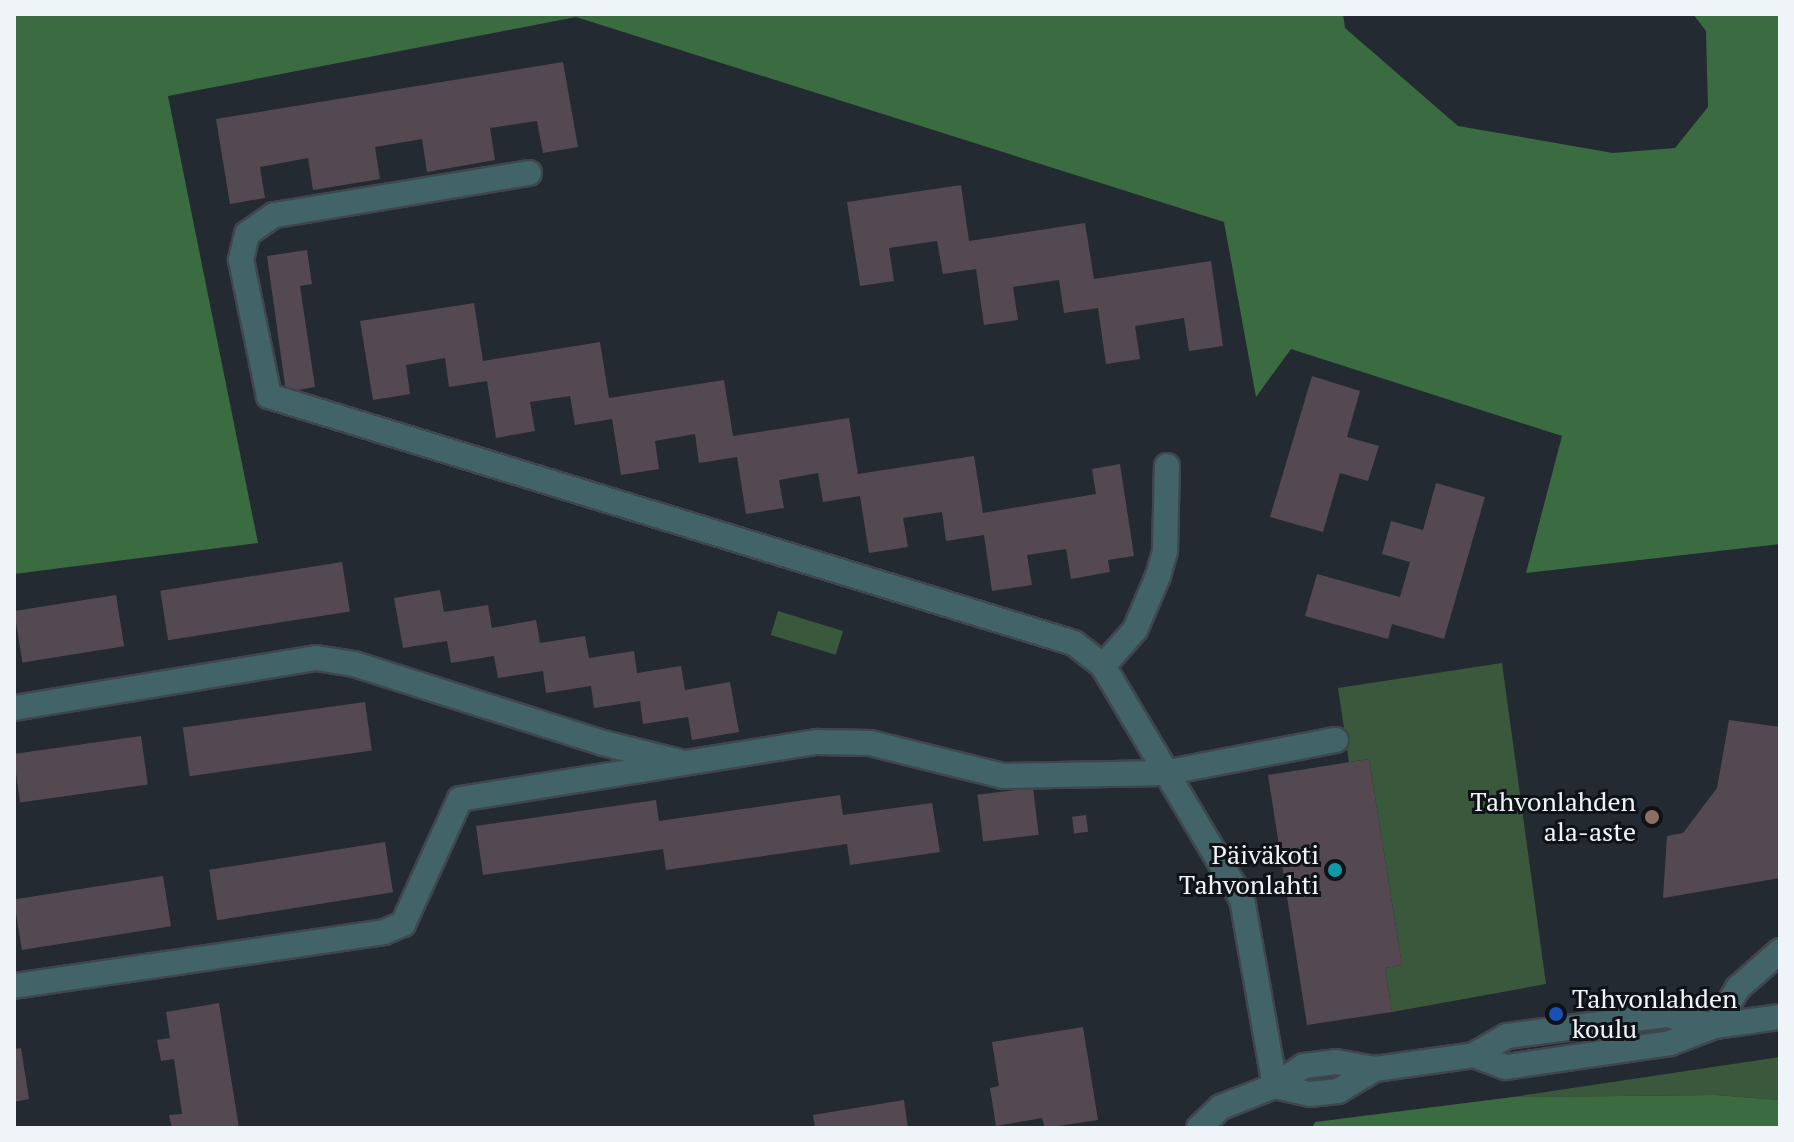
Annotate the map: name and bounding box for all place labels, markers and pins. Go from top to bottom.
place label: Tahvonlahden ala-aste [1471,786,1636,848]
marker: Tahvonlahden ala-aste [1643,808,1661,826]
place label: Päiväkoti Tahvonlahti [1179,839,1319,900]
marker: Päiväkoti Tahvonlahti [1326,861,1344,879]
place label: Tahvonlahden koulu [1572,983,1737,1044]
marker: Tahvonlahden koulu [1547,1005,1565,1023]

